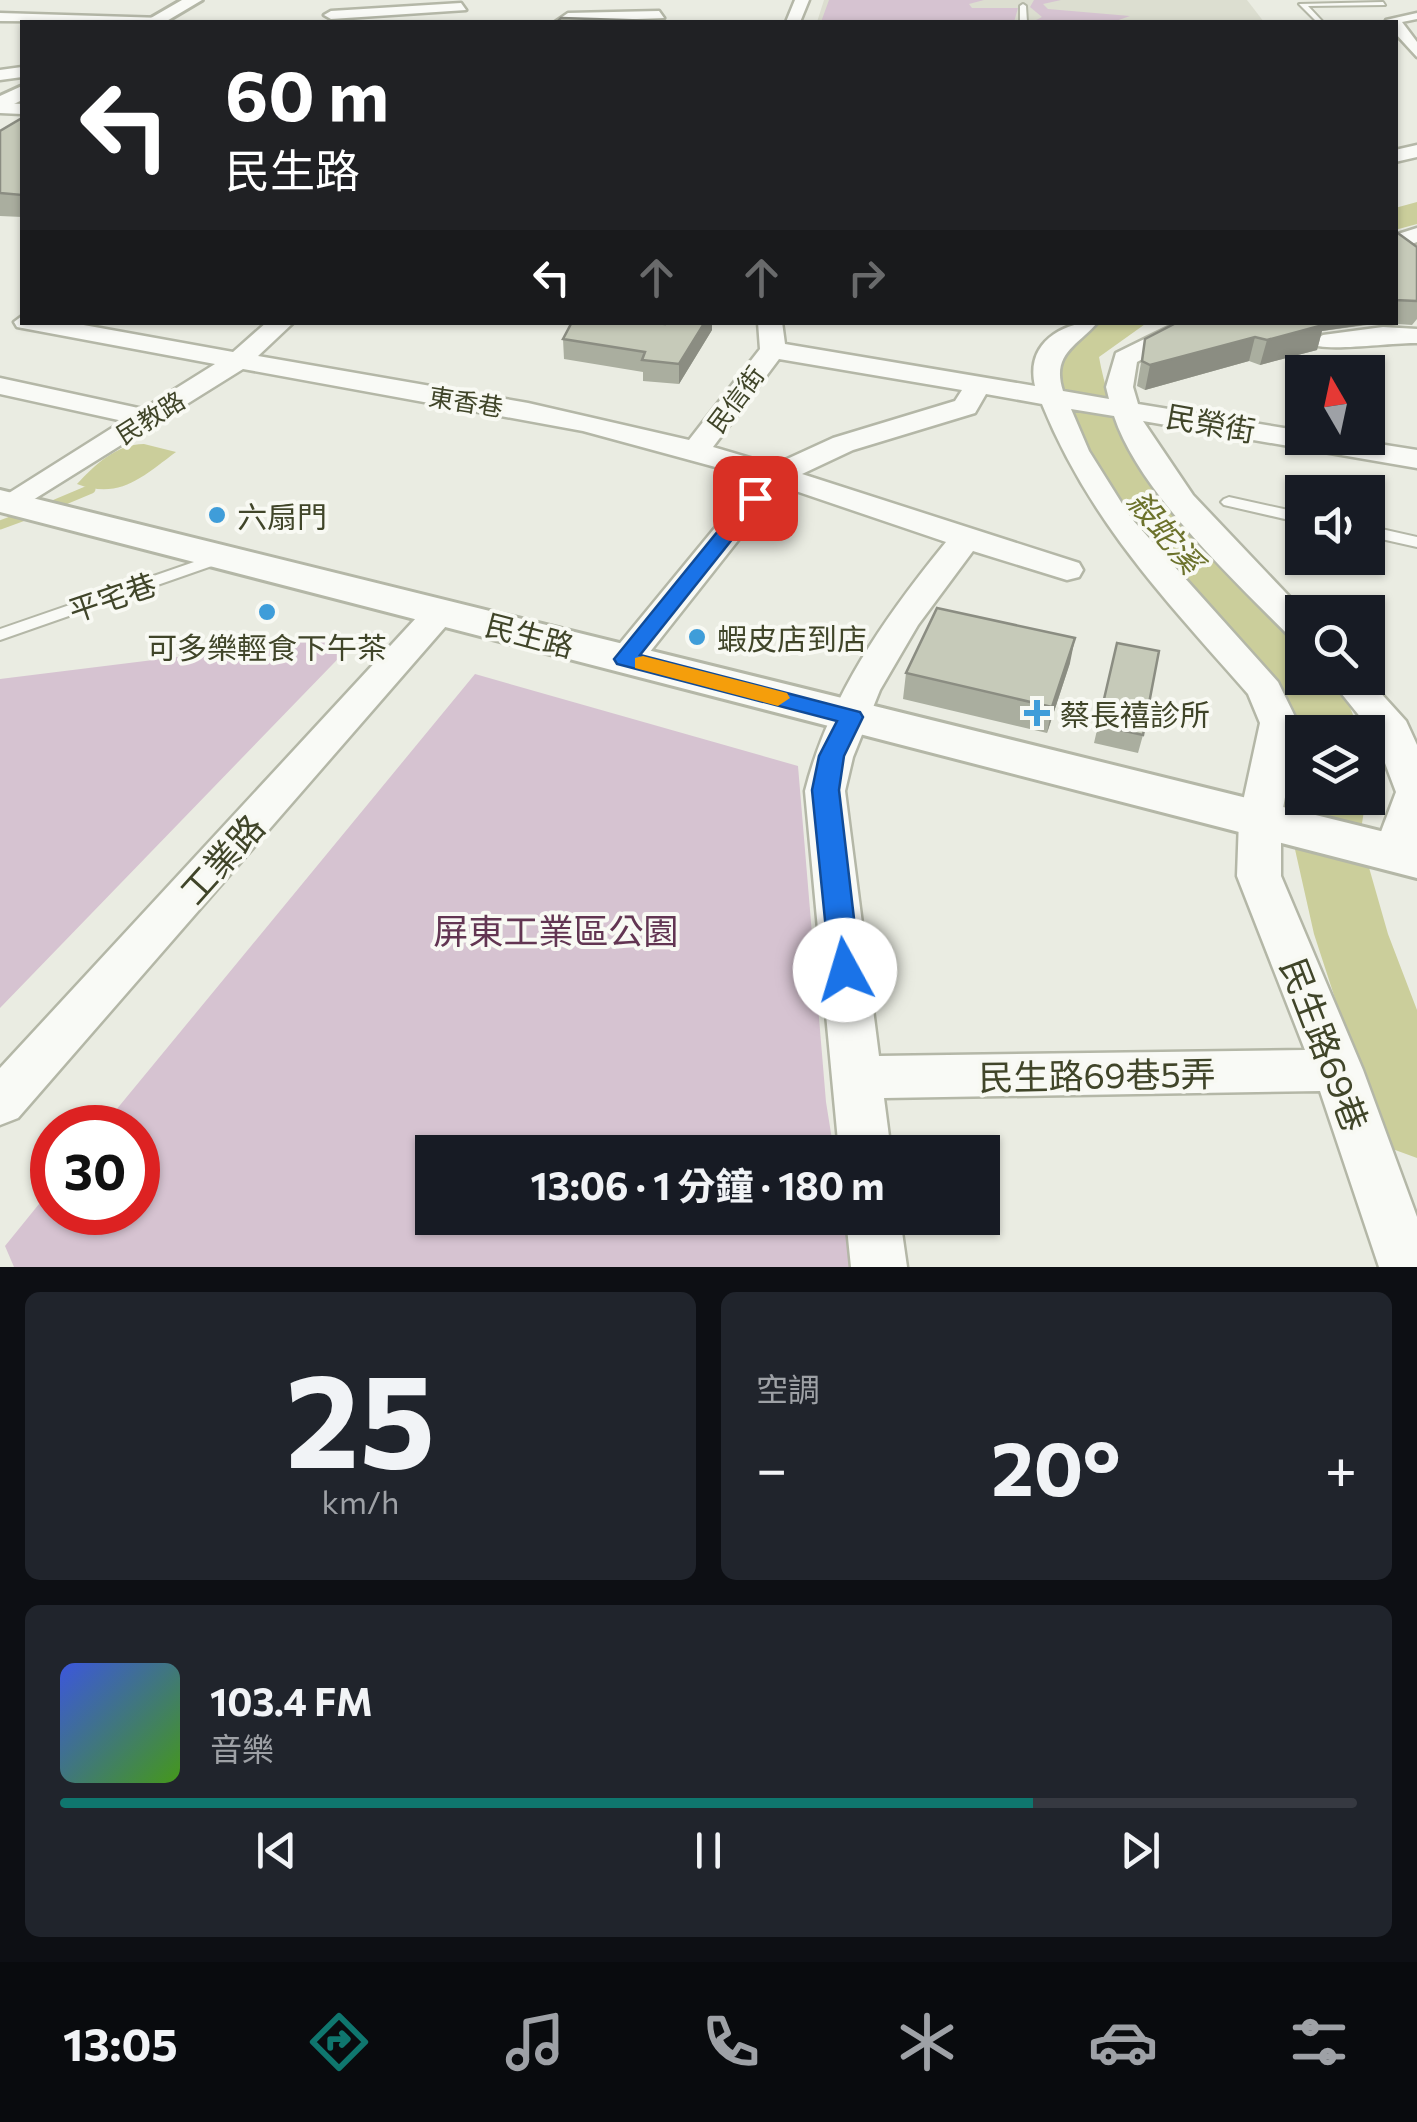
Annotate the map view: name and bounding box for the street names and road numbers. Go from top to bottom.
street label: 民信街 [700,360,770,438]
street label: 東香巷 [427,380,505,422]
street label: 民教路 [110,384,190,450]
street label: 民榮街 [1163,396,1259,448]
street label: 平宅巷 [63,564,161,628]
street label: 民生路 [482,604,578,664]
street label: 工業路 [170,805,272,911]
street label: 民生路69巷 [1273,951,1379,1137]
street label: 民生路69巷5弄 [978,1050,1216,1098]

